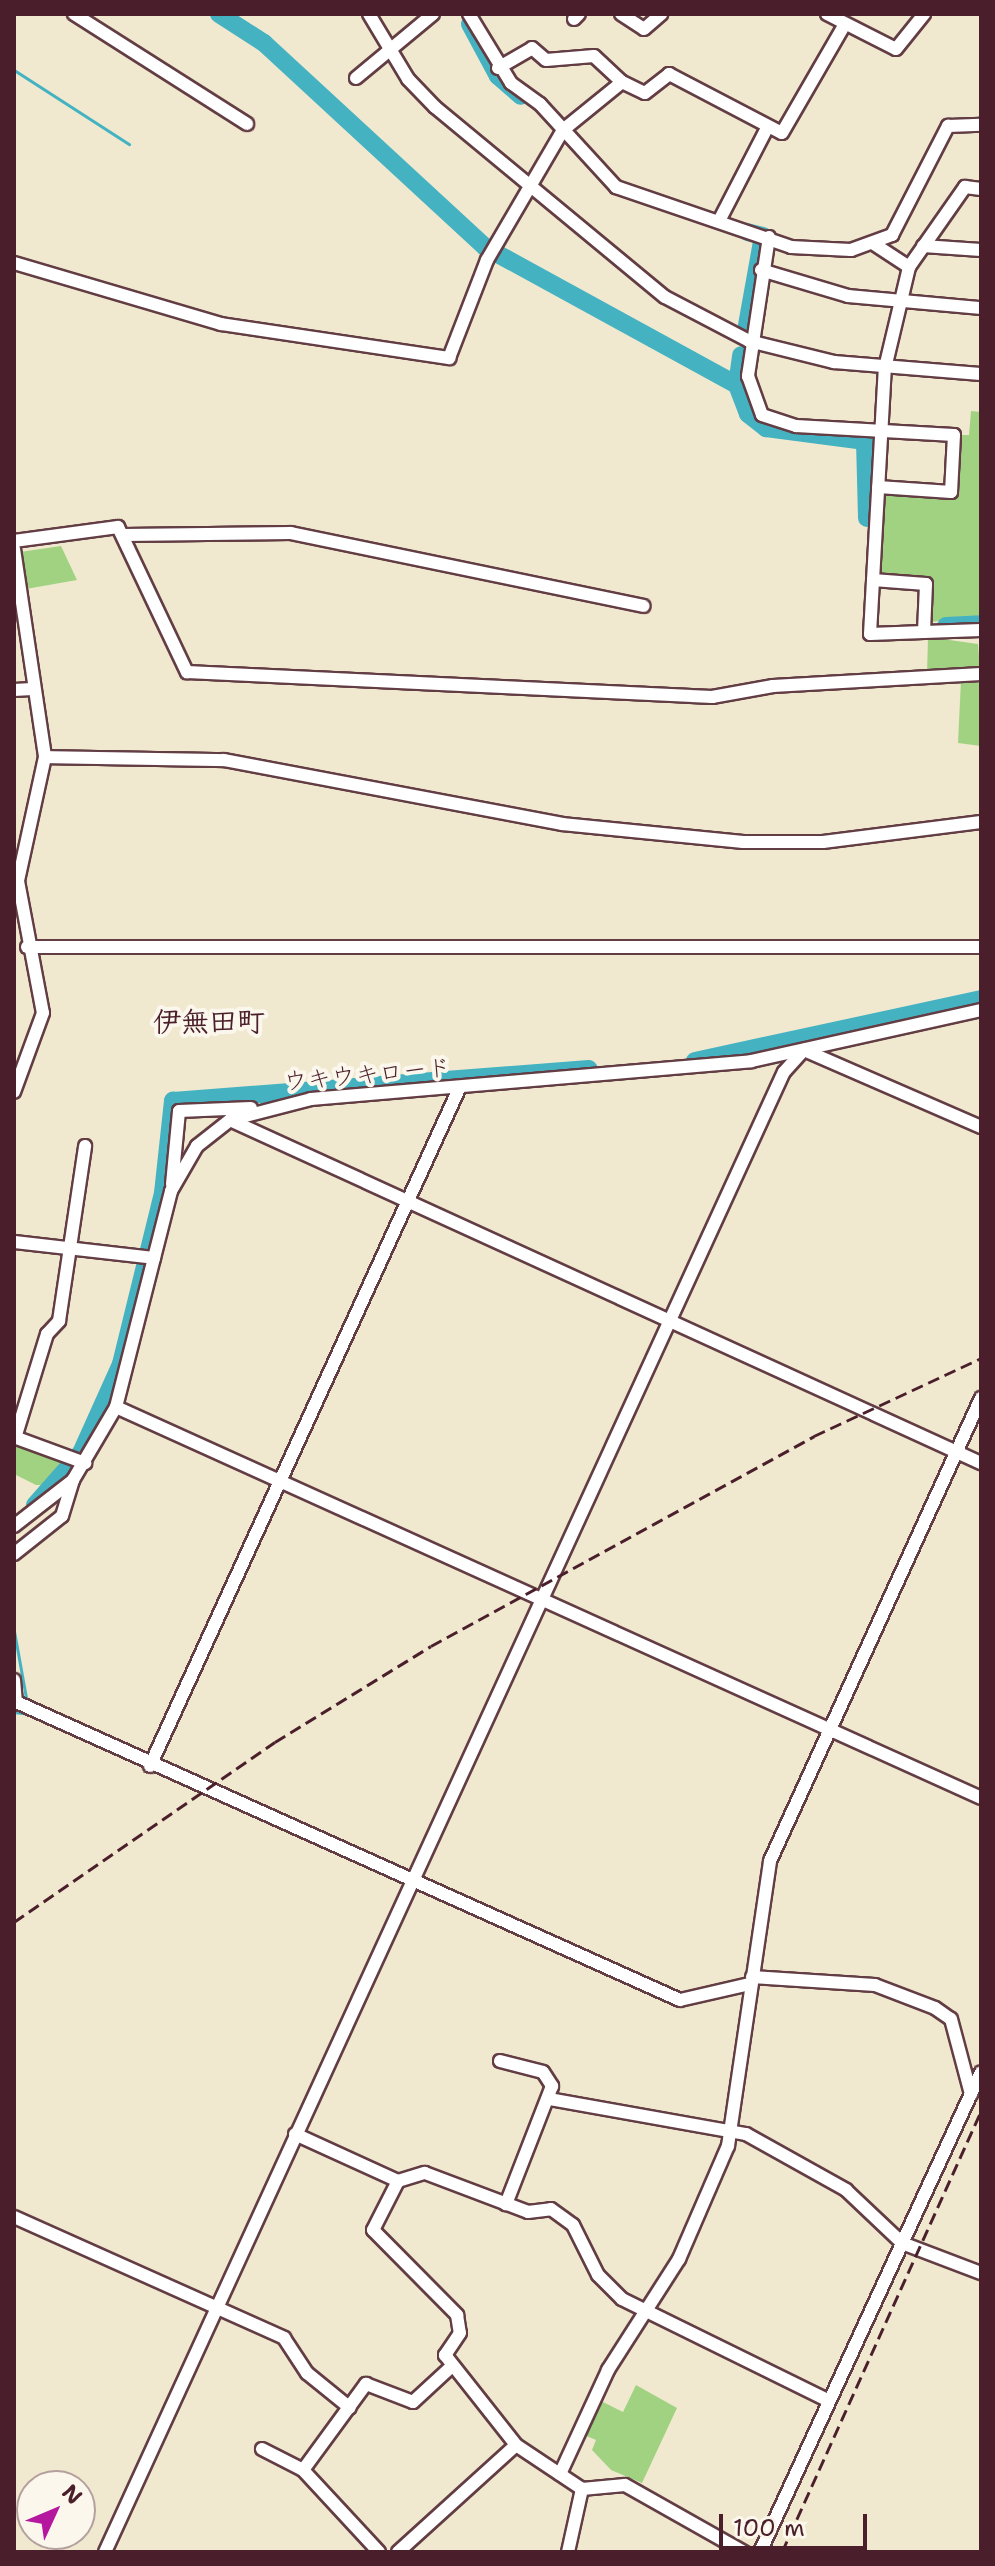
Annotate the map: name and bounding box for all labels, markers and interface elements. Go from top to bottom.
district label: 伊無田町 [153,1004,265,1038]
street label: ウキウキロード [282,1053,452,1097]
north arrow [16,2470,96,2550]
text: N [56,2478,89,2511]
scale bar [723,2498,871,2548]
text: 100 m [733,2512,805,2544]

